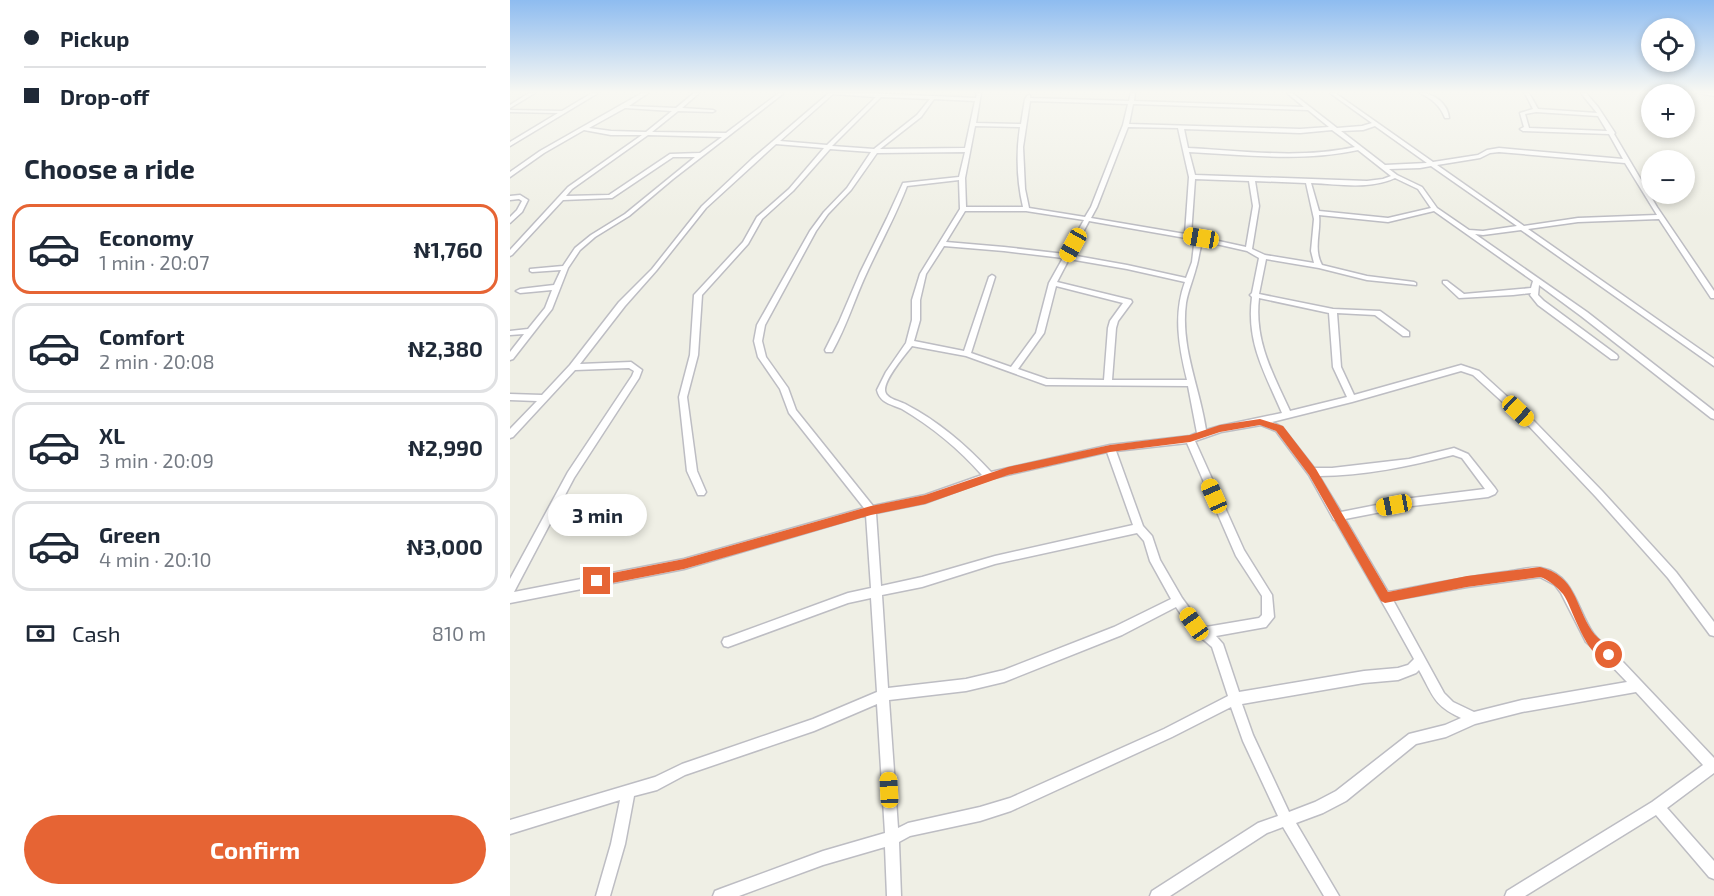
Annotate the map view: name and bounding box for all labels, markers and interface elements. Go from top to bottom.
map controls [1641,18,1695,204]
button: locate [1641,18,1695,72]
text: Pickup [60,25,129,51]
text: Drop-off [60,83,149,109]
button: + [1641,84,1695,138]
button: − [1641,150,1695,204]
text: Choose a ride [24,152,195,184]
icon: car [27,222,81,276]
text: Economy [99,224,194,250]
car [1056,225,1090,265]
car [1182,226,1220,250]
text: ₦1,760 [413,236,483,262]
text: 1 min · 20:07 [99,250,209,274]
icon: car [27,321,81,375]
text: Comfort [99,323,184,349]
text: ₦2,380 [408,335,483,361]
text: 2 min · 20:08 [99,349,215,373]
car [1499,392,1537,430]
icon: car [27,420,81,474]
text: XL [99,422,125,448]
text: ₦2,990 [408,434,483,460]
text: 3 min · 20:09 [99,448,214,472]
car [1198,476,1230,516]
car [1375,493,1413,517]
callout: 3 min [548,494,646,536]
text: 3 min [572,503,623,527]
icon: car [27,519,81,573]
text: Green [99,521,161,547]
text: ₦3,000 [407,533,483,559]
text: 4 min · 20:10 [99,547,212,571]
route end [583,567,610,594]
car [1176,604,1212,644]
icon: cash [24,617,57,650]
text: Cash [72,620,121,646]
text: 810 m [432,621,486,645]
route start [1595,641,1622,668]
car [879,772,899,808]
button: Confirm [24,815,486,884]

